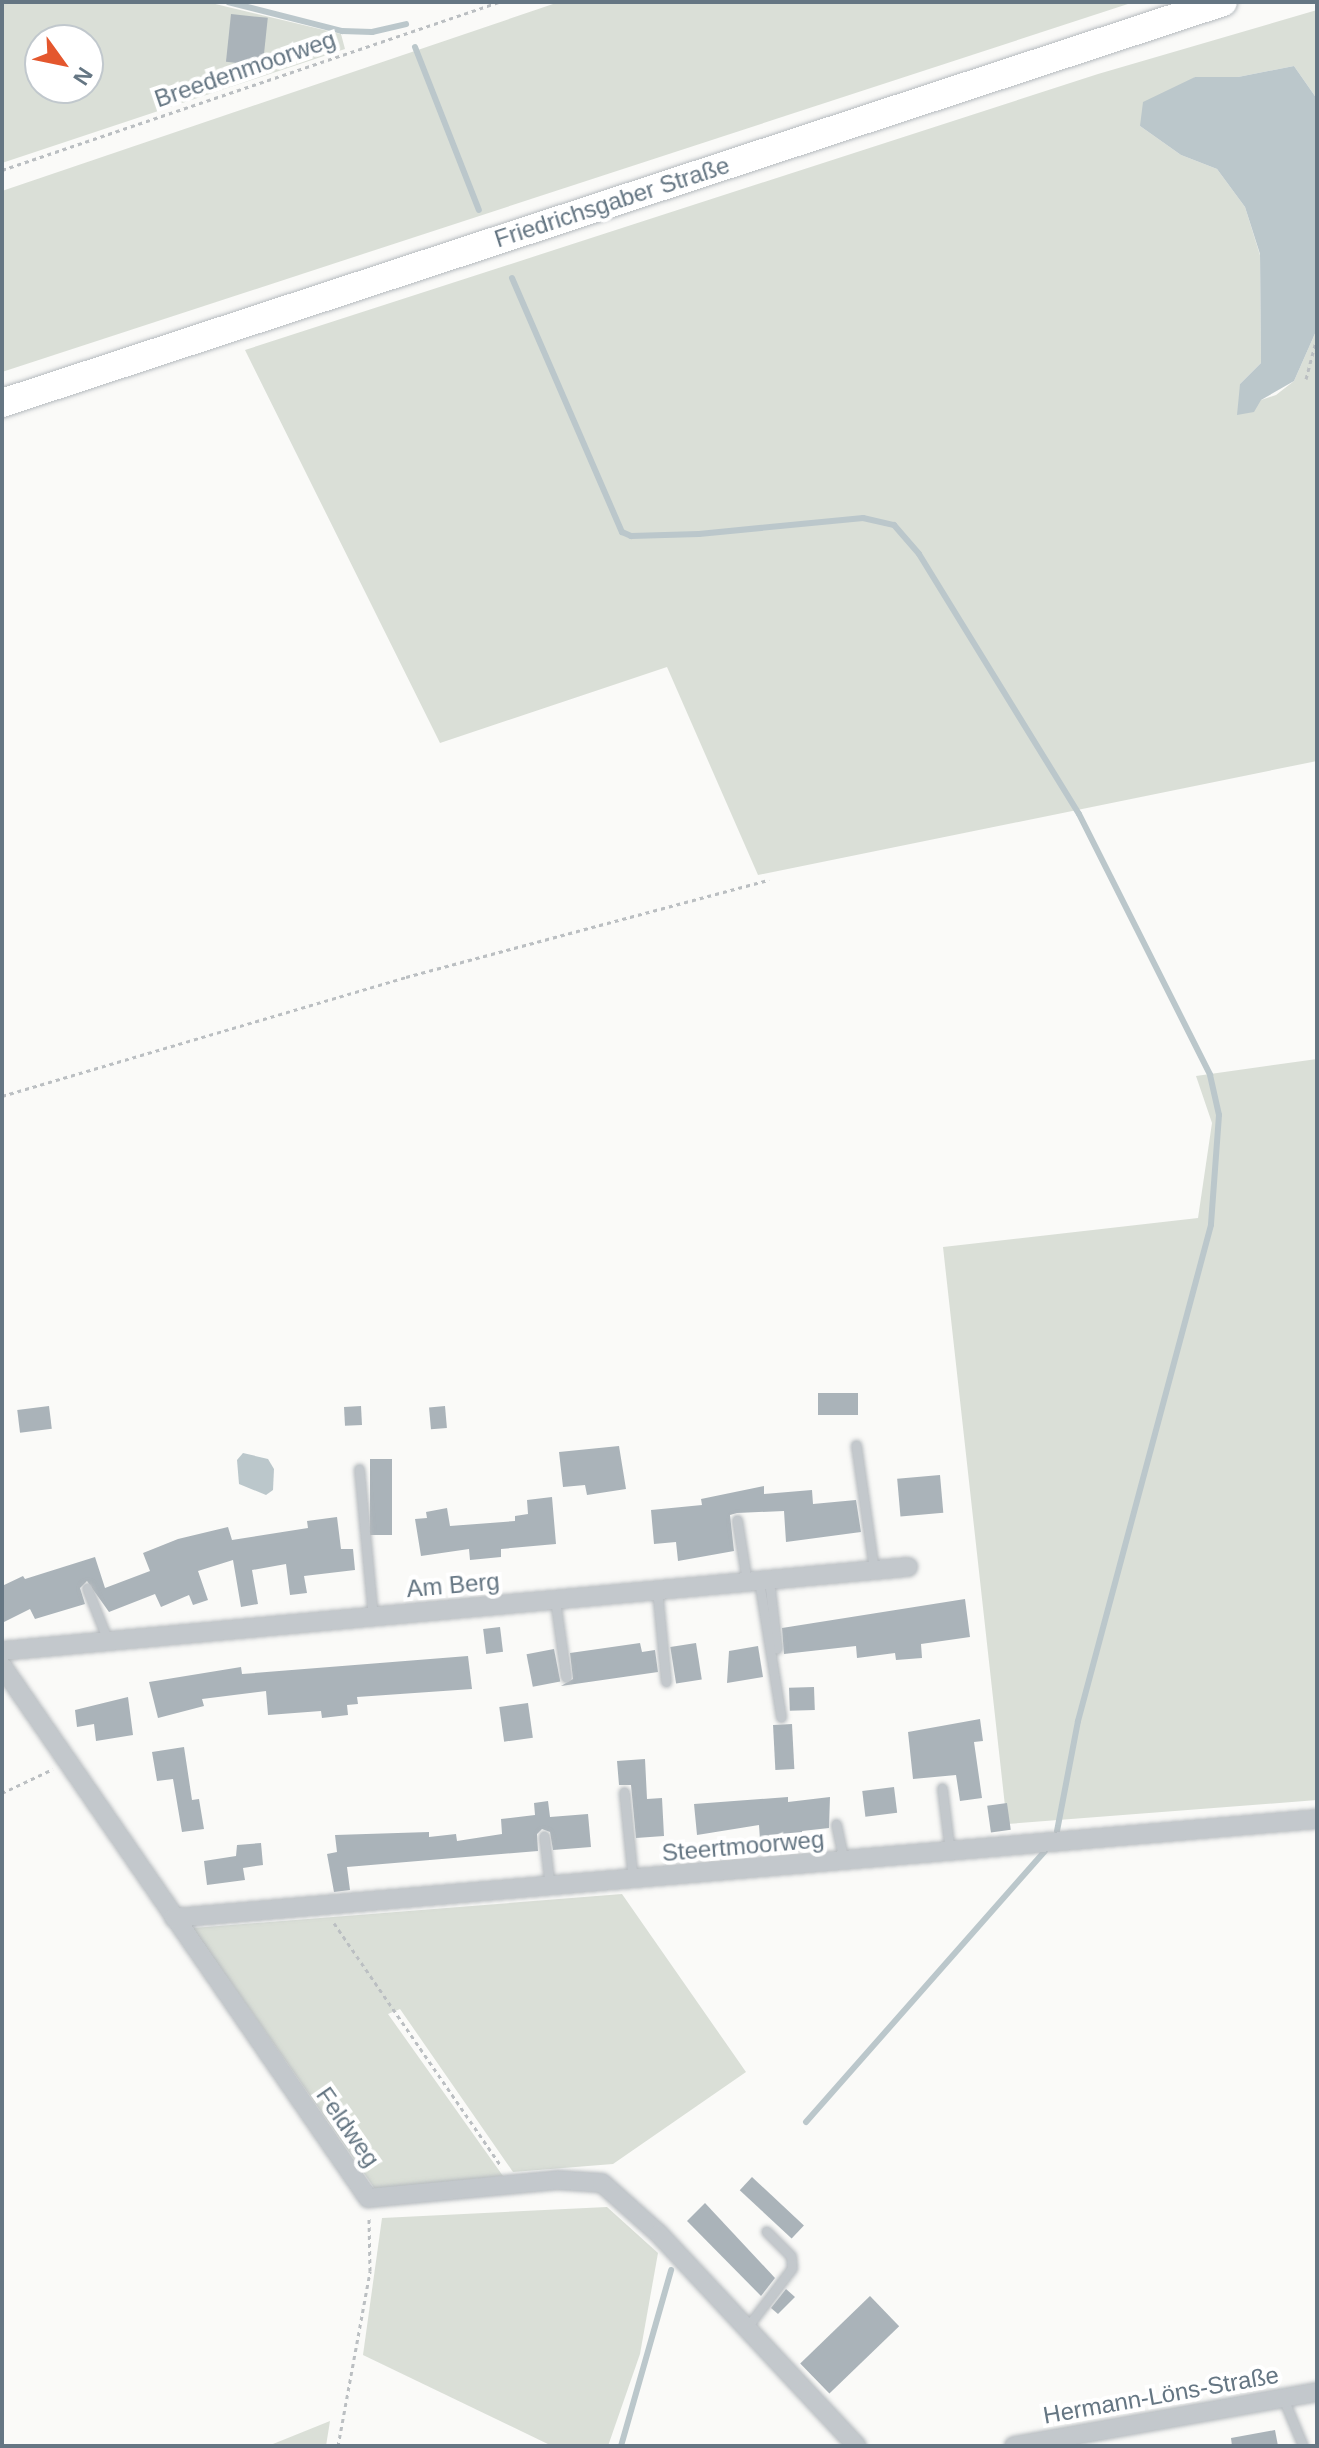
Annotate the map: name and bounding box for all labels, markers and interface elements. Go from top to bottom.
north arrow [24,24,104,104]
street label: Breedenmoorweg [151,25,339,113]
text: N [68,63,98,90]
street label: Friedrichsgaber Straße [491,150,733,254]
street label: Am Berg [405,1567,501,1603]
street label: Steertmoorweg [661,1825,825,1867]
street label: Feldweg [310,2082,386,2172]
street label: Hermann-Löns-Straße [1041,2360,1281,2430]

